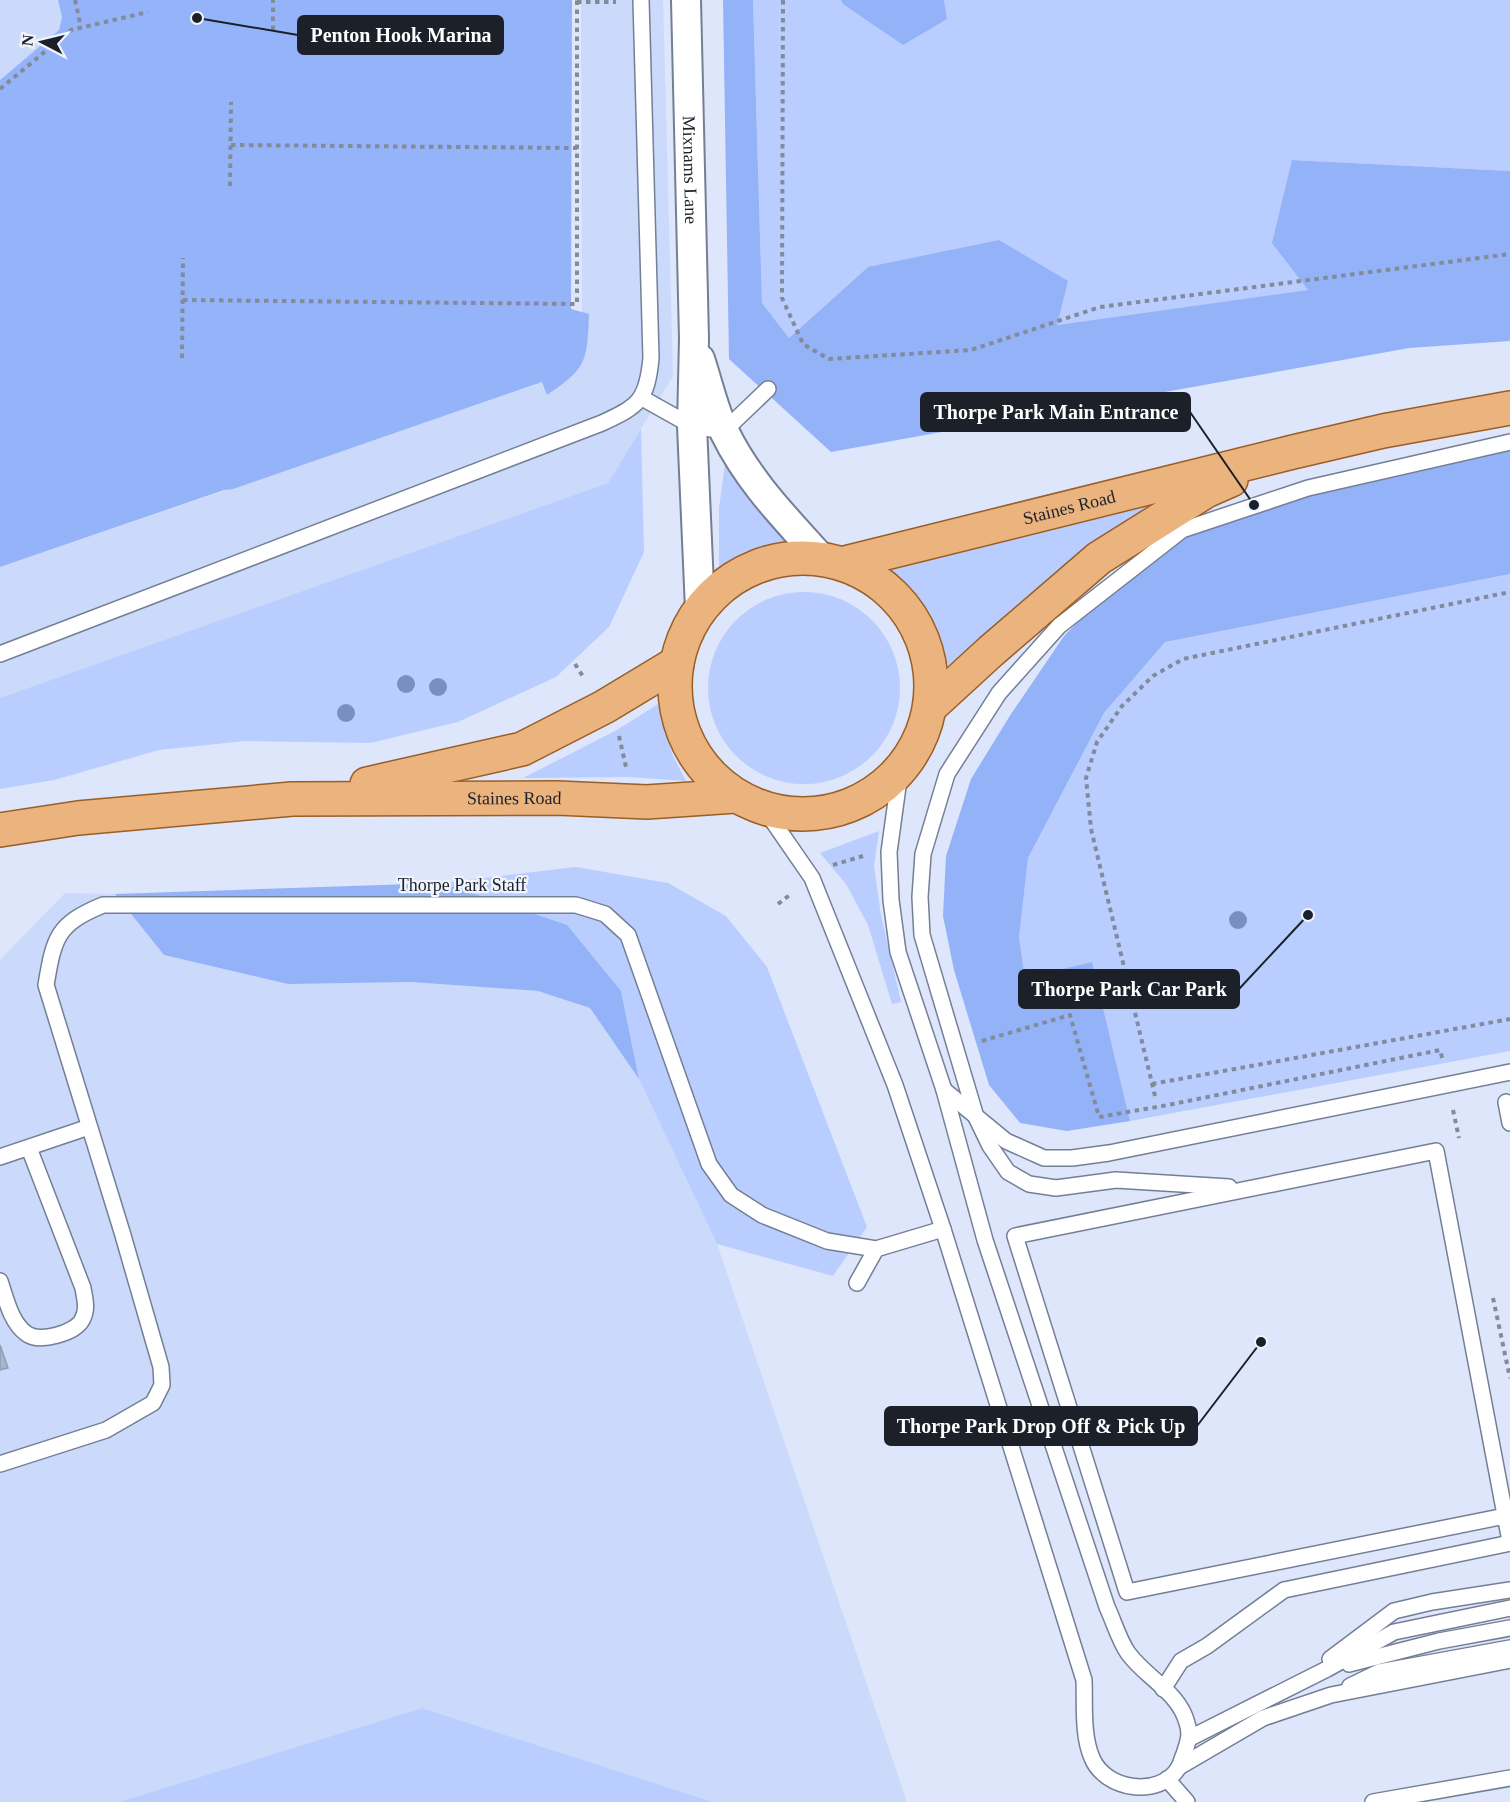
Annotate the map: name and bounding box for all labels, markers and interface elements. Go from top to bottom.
north arrow [12,12,72,72]
callout: Penton Hook Marina [298,16,503,54]
text: Penton Hook Marina [310,24,492,46]
text: N [18,33,37,47]
street label: Mixnams Lane [679,115,701,224]
callout: Thorpe Park Main Entrance [921,393,1190,431]
text: Thorpe Park Main Entrance [934,401,1179,424]
street label: Staines Road [1021,486,1118,529]
street label: Staines Road [467,788,562,808]
street label: Thorpe Park Staff [398,875,526,895]
callout: Thorpe Park Car Park [1019,970,1239,1008]
text: Thorpe Park Car Park [1031,978,1228,1001]
callout: Thorpe Park Drop Off & Pick Up [885,1407,1197,1445]
text: Thorpe Park Drop Off & Pick Up [897,1415,1185,1438]

